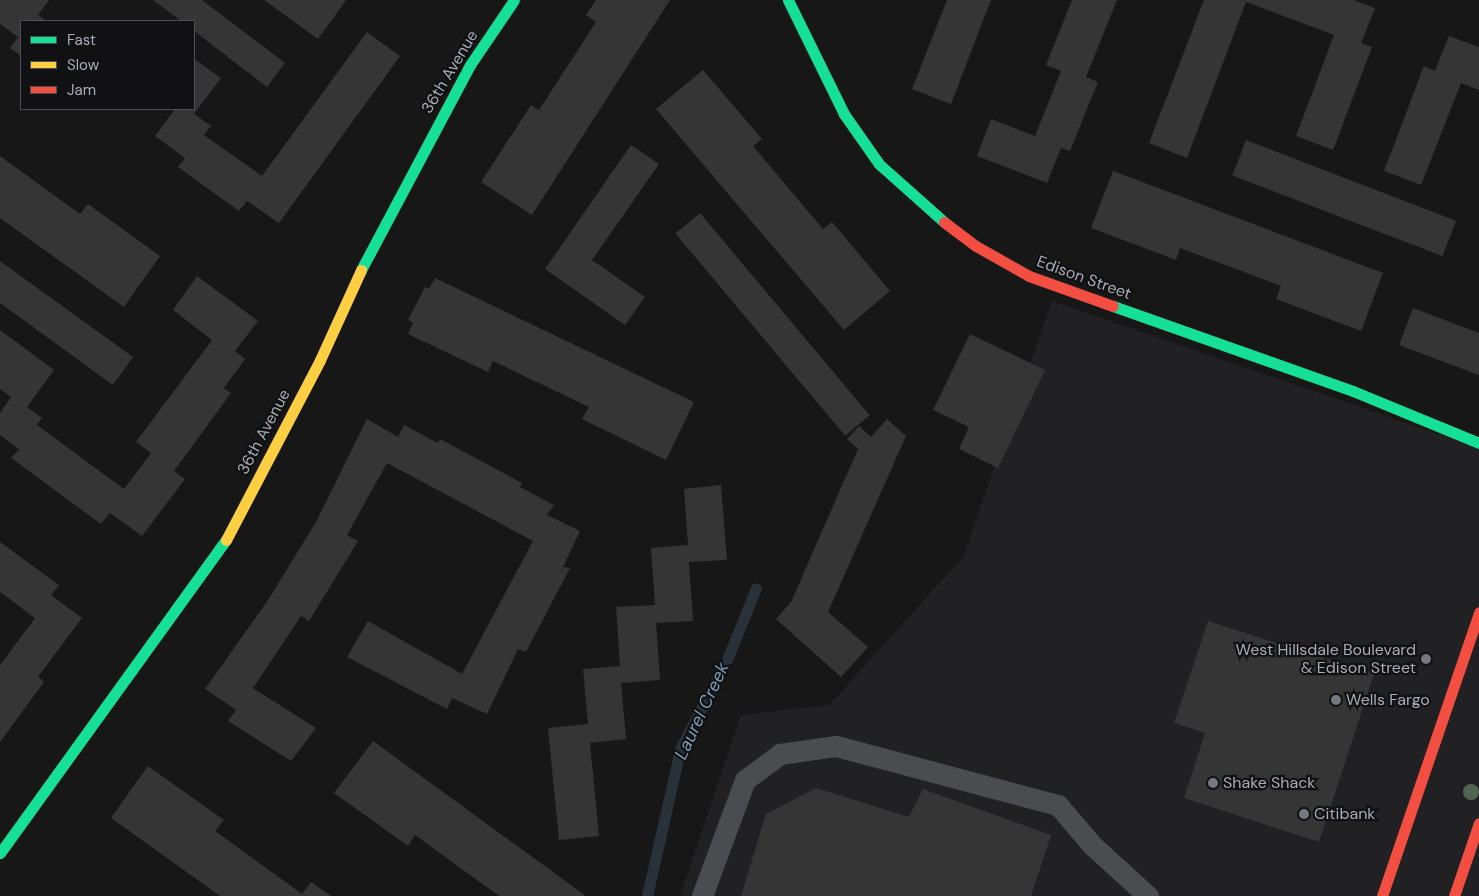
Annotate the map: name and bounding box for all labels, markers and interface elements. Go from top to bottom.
legend [20,20,195,110]
street label: 36th Avenue [418,27,482,117]
text: Fast [67,30,96,50]
text: Slow [67,55,99,75]
text: Jam [67,80,96,100]
street label: Edison Street [1034,252,1134,304]
street label: 36th Avenue [234,386,294,478]
place label: West Hillsdale Boulevard & Edison Street [1235,640,1416,678]
marker: West Hillsdale Boulevard & Edison Street [1420,653,1432,665]
water label: Laurel Creek [670,659,734,763]
place label: Wells Fargo [1346,690,1430,710]
marker: Wells Fargo [1330,694,1342,706]
place label: Shake Shack [1223,773,1315,793]
marker: Shake Shack [1207,777,1219,789]
place label: Citibank [1314,804,1375,824]
marker: Citibank [1298,808,1310,820]

